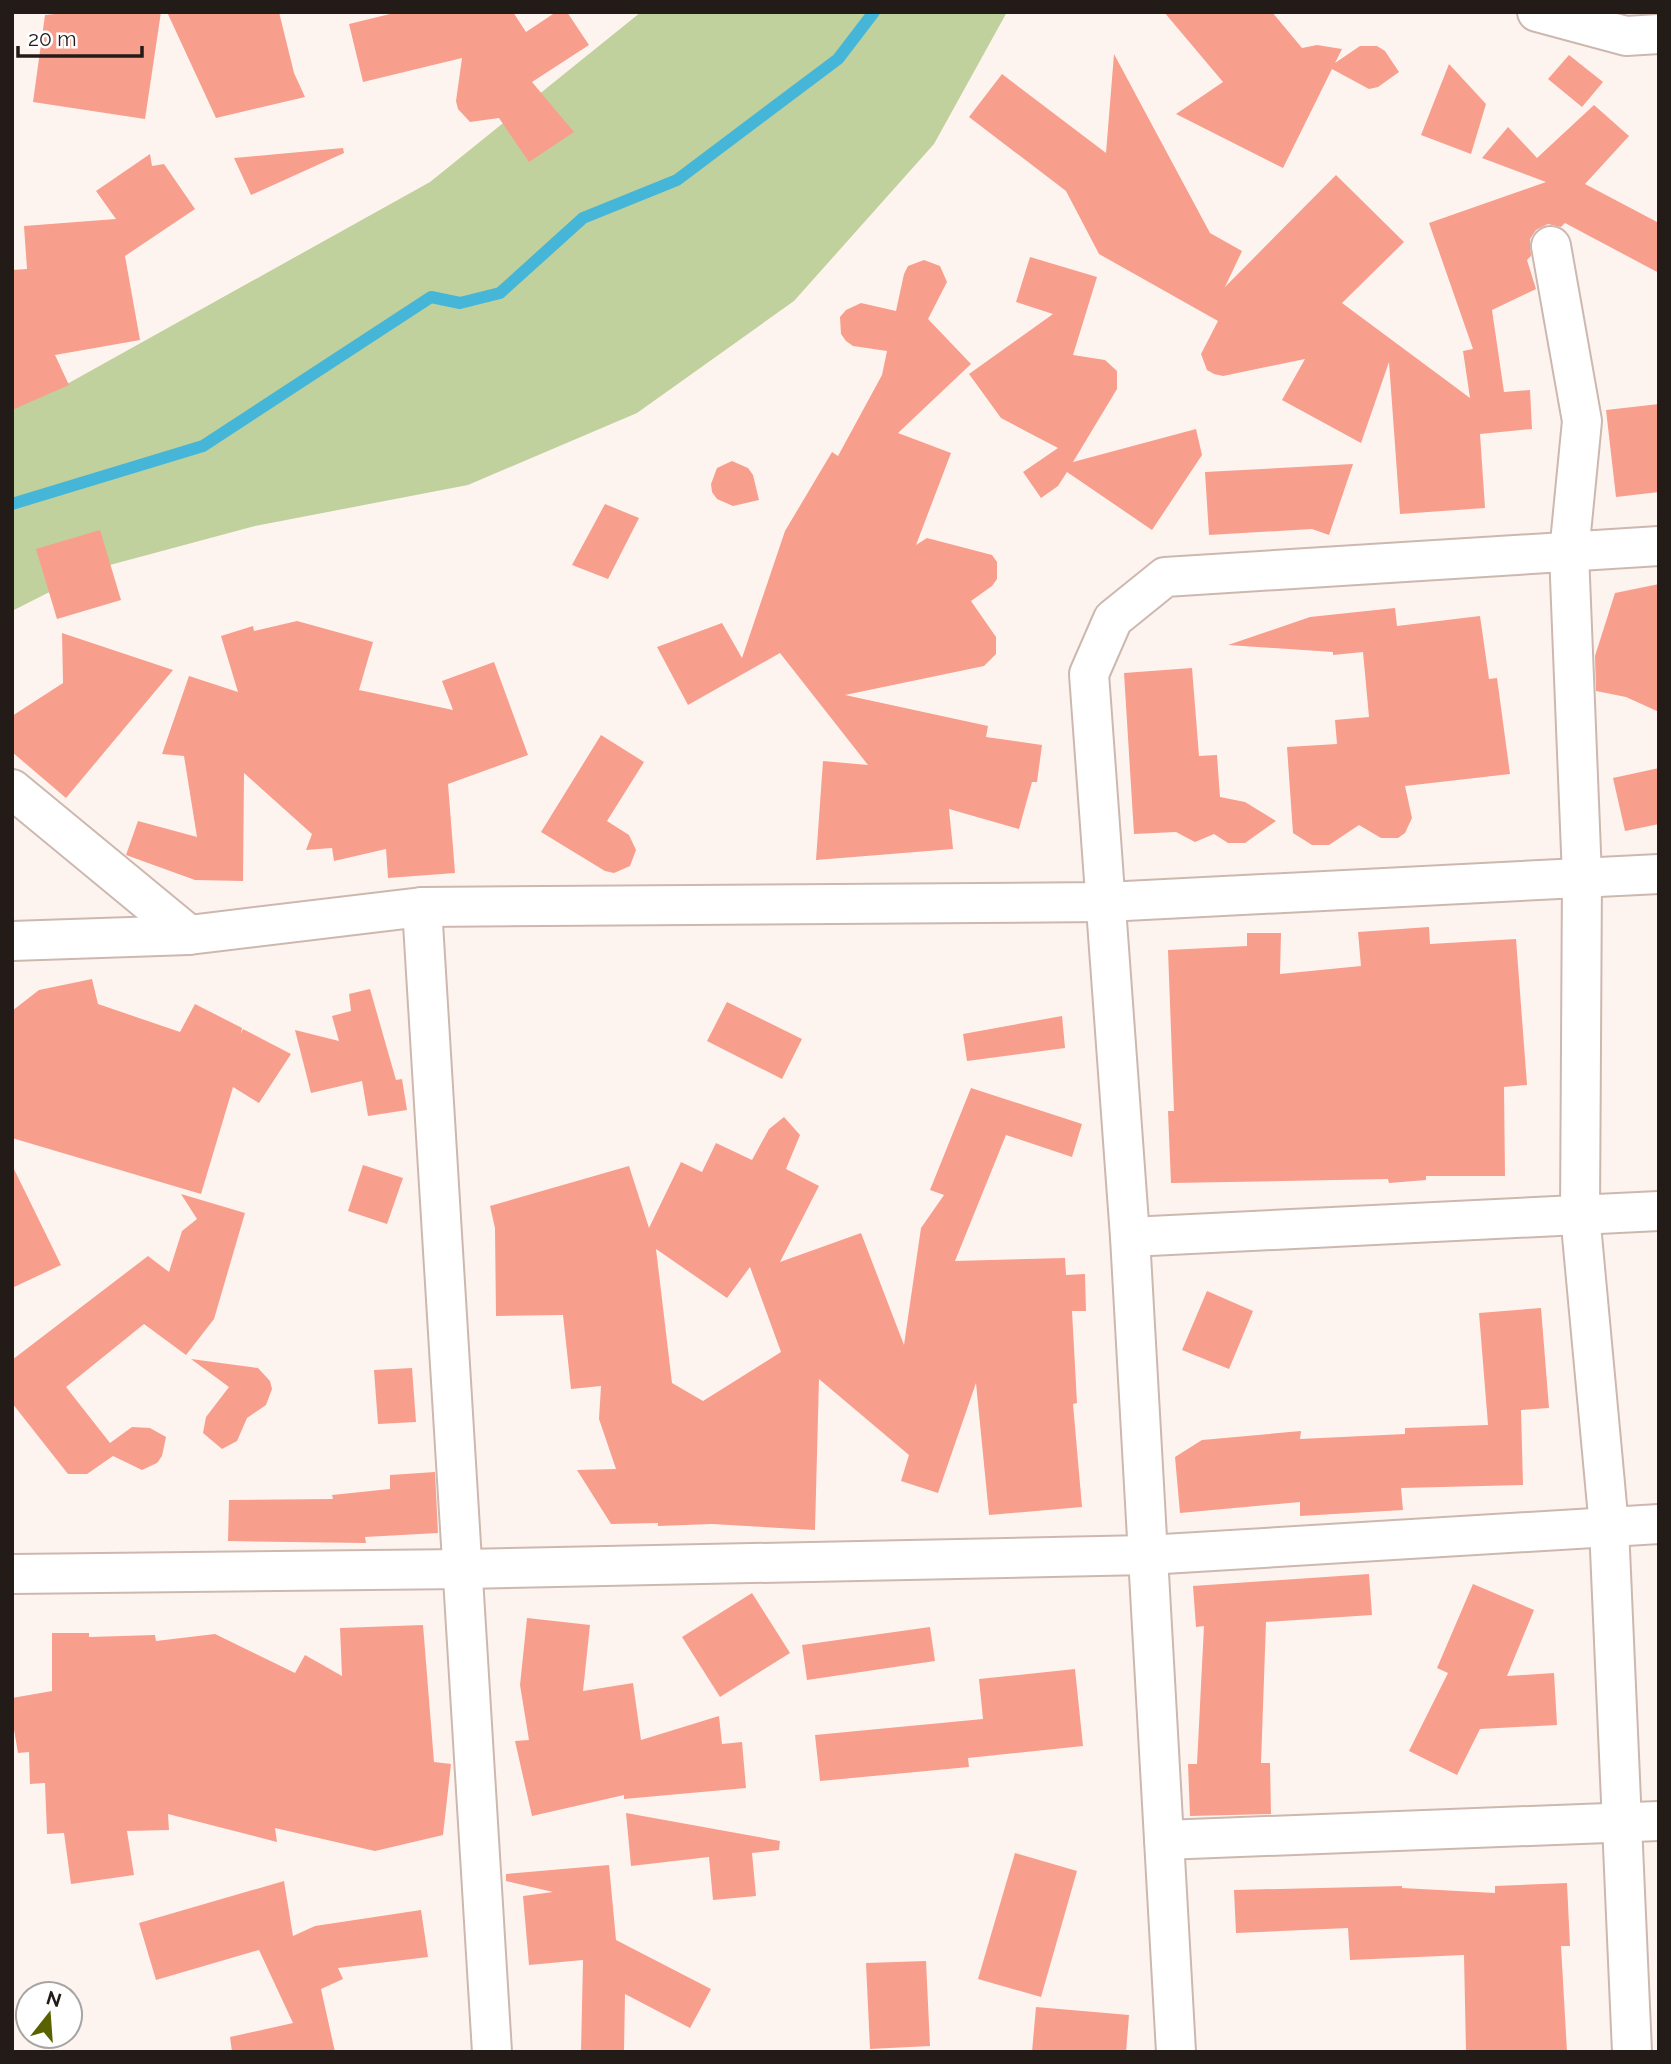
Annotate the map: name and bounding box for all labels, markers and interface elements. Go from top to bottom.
scale bar [18,14,142,58]
text: 20 m [28,26,76,51]
north arrow [14,1980,84,2050]
text: N [44,1986,64,2011]

